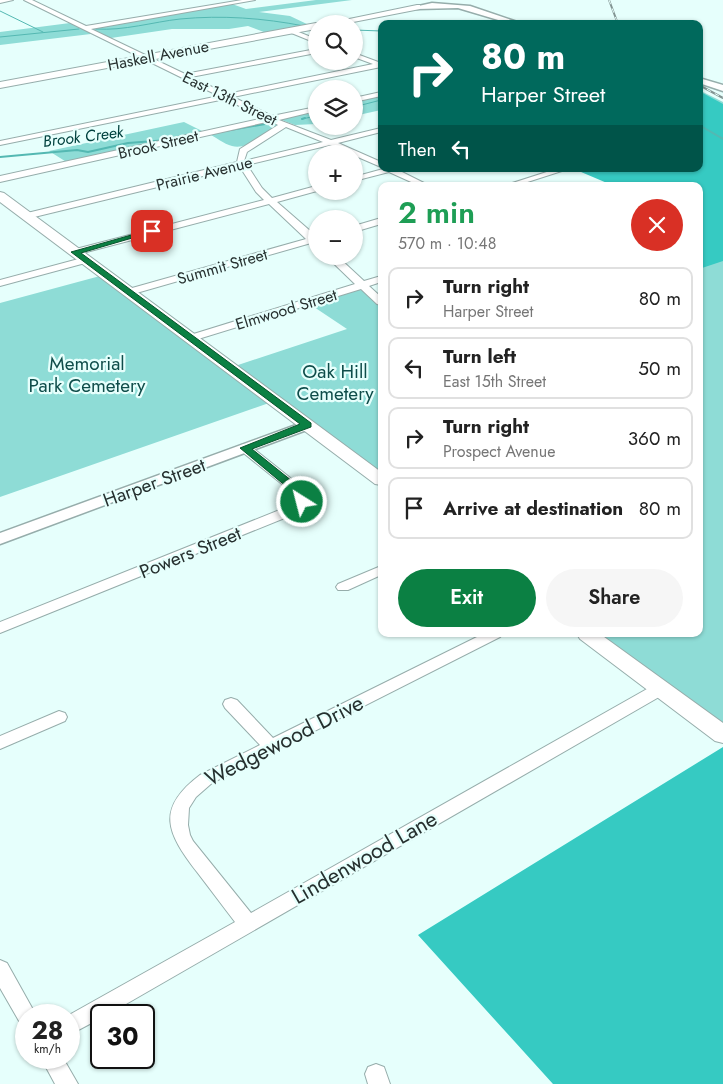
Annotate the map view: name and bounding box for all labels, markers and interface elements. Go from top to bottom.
map controls [308,15,363,265]
button: search [308,15,363,70]
text: 80 m [481,32,565,82]
street label: Haskell Avenue [106,34,211,77]
icon: right [398,40,463,105]
street label: East 13th Street [179,66,281,131]
text: Harper Street [481,78,605,110]
button: layers [308,80,363,135]
water label: Brook Creek [41,120,126,153]
street label: Brook Street [116,124,201,165]
icon: left [447,135,475,163]
text: Then [398,136,437,163]
button: + [308,145,363,200]
street label: Prairie Avenue [154,150,255,197]
text: 2 min [398,191,475,234]
button: close [631,199,683,251]
pin [131,210,173,252]
button: − [308,210,363,265]
icon: arrive [138,217,166,245]
text: 570 m · 10:48 [398,232,496,255]
street label: Summit Street [174,243,270,290]
text: Turn right [443,273,529,300]
street label: Elmwood Street [233,283,340,336]
icon: right [400,284,428,312]
text: 80 m [639,285,681,312]
text: Harper Street [443,300,533,323]
text: Turn left [443,343,516,370]
park label: Memorial Park Cemetery [29,350,146,399]
icon: left [400,354,428,382]
text: 50 m [638,355,681,382]
park label: Oak Hill Cemetery [296,358,374,407]
text: East 15th Street [443,370,546,393]
text: Turn right [443,413,529,440]
icon: right [400,424,428,452]
text: 360 m [628,425,681,452]
text: Prospect Avenue [443,440,555,463]
street label: Harper Street [99,451,210,514]
position arrow [275,475,327,527]
icon: arrive [400,494,428,522]
text: Arrive at destination [443,495,623,522]
text: 80 m [639,495,681,522]
street label: Powers Street [135,520,246,585]
button: Exit [398,569,536,627]
button: Share [546,569,683,627]
street label: Wedgewood Drive [199,686,369,794]
street label: Lindenwood Lane [285,802,443,912]
speed limit sign: 30 [90,1004,155,1069]
text: 28 [31,1012,64,1048]
text: km/h [34,1040,61,1058]

